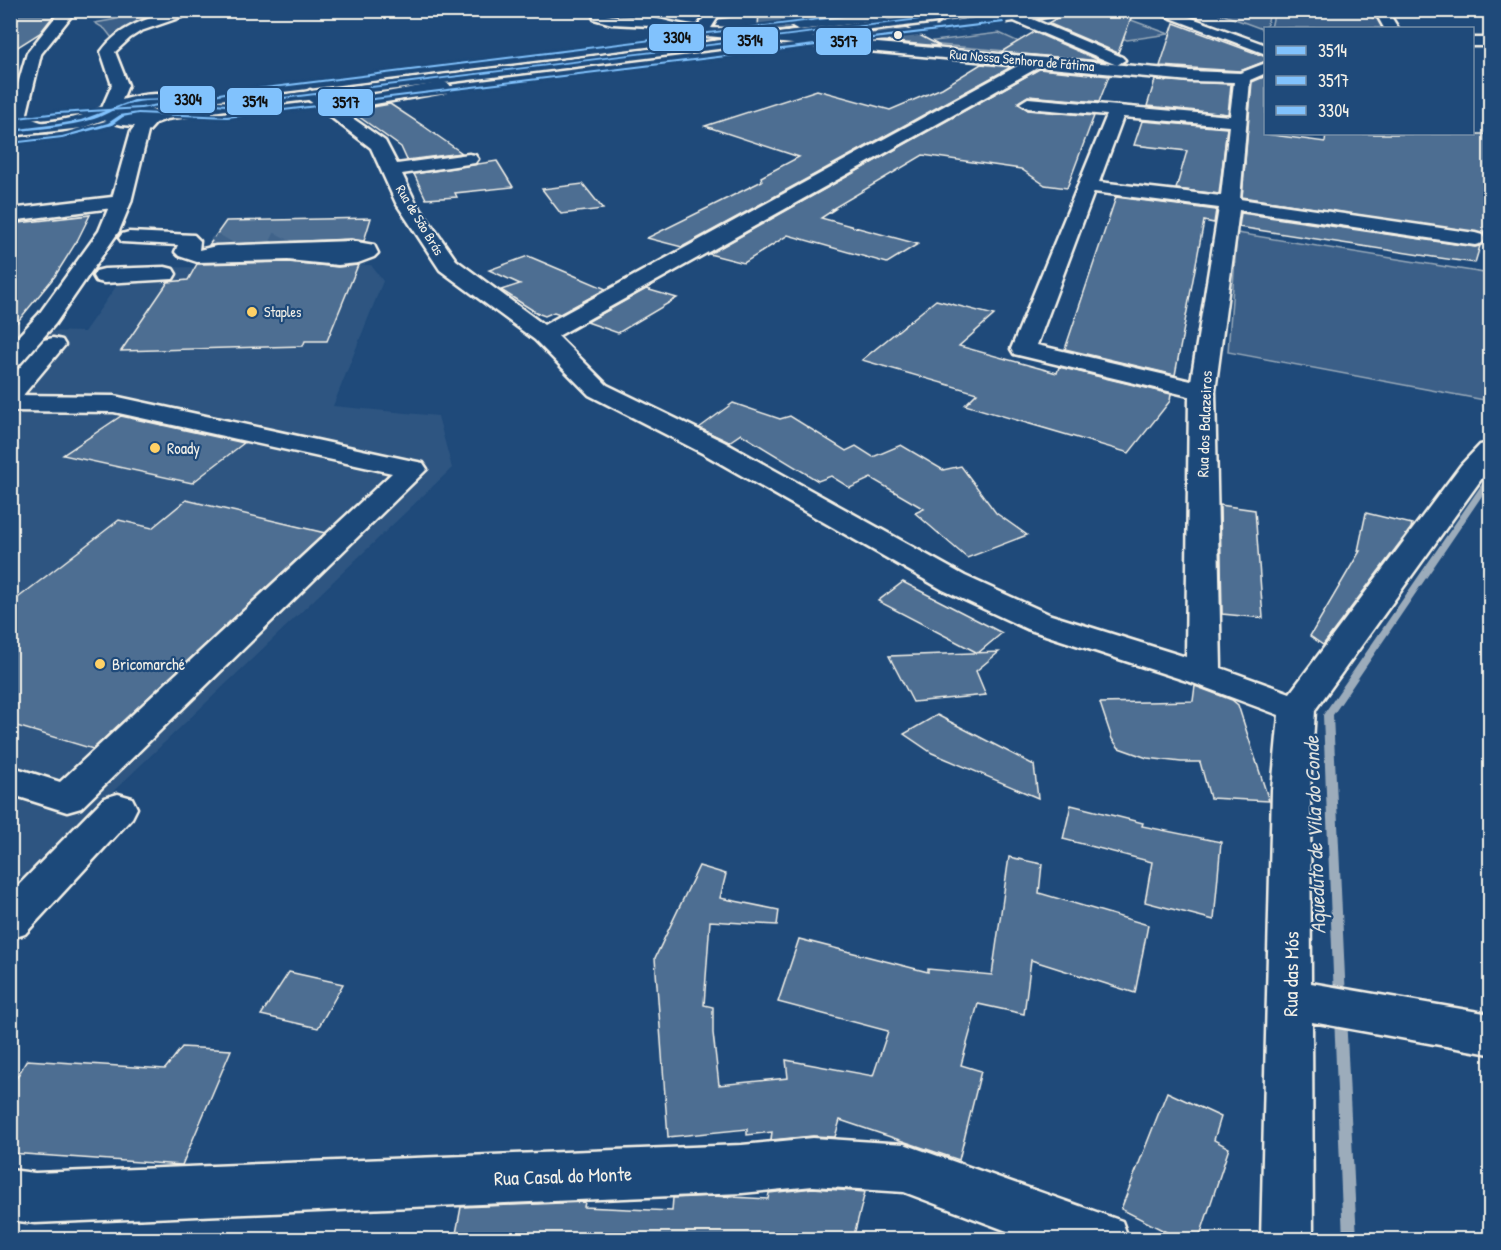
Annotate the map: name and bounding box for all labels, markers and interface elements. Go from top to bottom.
line badge: 3304 [648,23,705,52]
text: 3304 [663,26,691,48]
line badge: 3514 [722,26,779,55]
line badge: 3517 [815,27,872,56]
legend [1264,27,1474,135]
text: 3514 [737,29,763,51]
unlabelled marker [892,29,904,41]
text: 3517 [830,30,858,52]
text: 3514 [1318,38,1347,63]
street label: Rua Nossa Senhora de Fátima [949,44,1096,75]
text: 3517 [1318,68,1349,93]
line badge: 3304 [159,85,216,114]
line badge: 3514 [226,87,283,116]
text: 3304 [174,88,202,110]
line badge: 3517 [317,88,374,117]
text: 3514 [242,90,268,112]
text: 3517 [332,91,360,113]
text: 3304 [1318,98,1349,123]
street label: Rua de São Brás [392,181,449,259]
place label: Staples [264,302,301,322]
marker: Staples [245,305,259,319]
street label: Rua dos Balazeiros [1191,370,1217,478]
place label: Roady [167,437,200,459]
marker: Roady [148,441,162,455]
place label: Bricomarché [112,653,186,675]
marker: Bricomarché [93,657,107,671]
water label: Aqueduto de Vila do Conde [1296,734,1332,934]
street label: Rua das Mós [1276,931,1305,1017]
street label: Rua Casal do Monte [494,1160,632,1191]

